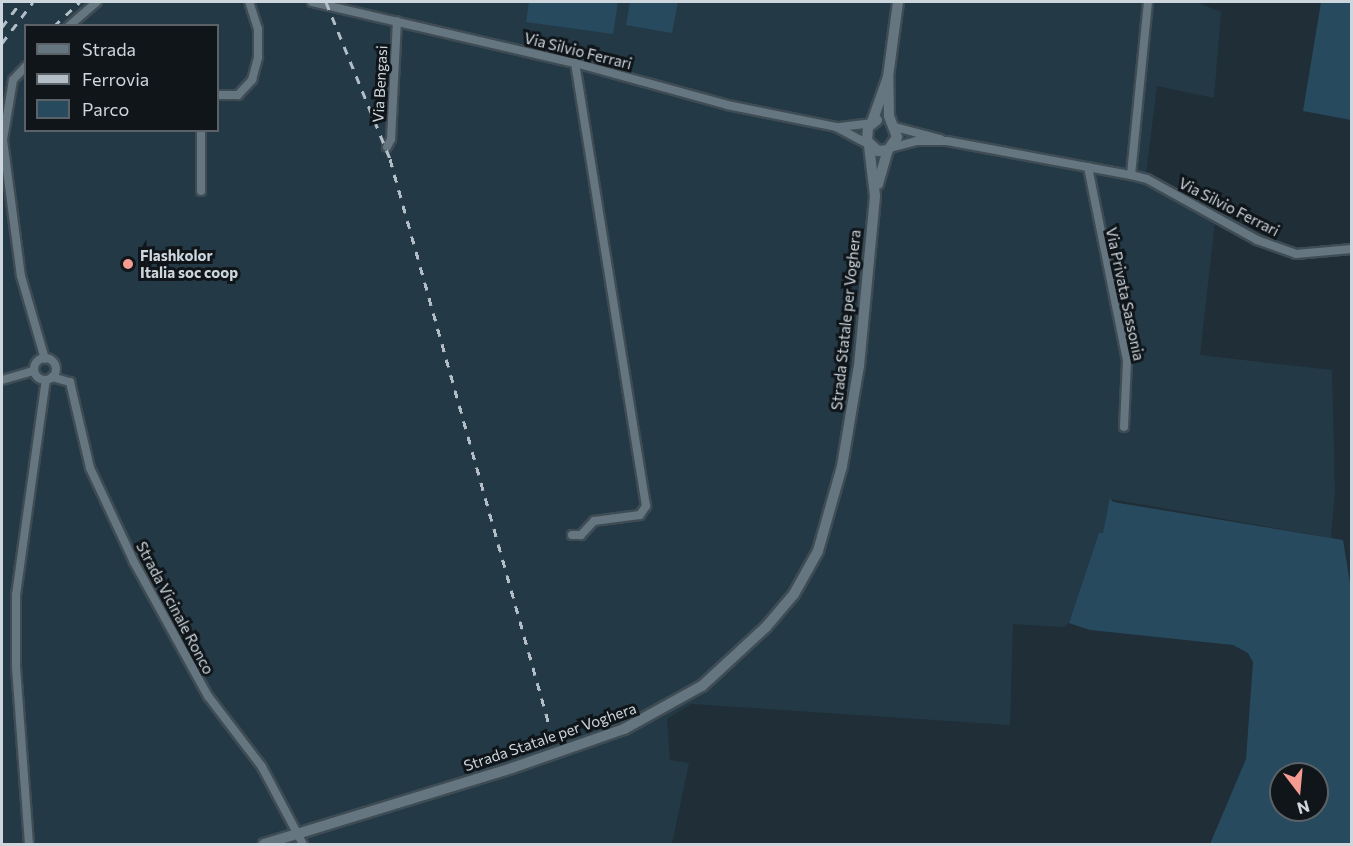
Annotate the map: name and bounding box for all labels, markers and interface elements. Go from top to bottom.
legend [24,24,219,132]
street label: Via Silvio Ferrari [522,29,634,73]
text: Strada [82,38,136,60]
street label: Via Bengasi [369,45,391,123]
text: Ferrovia [82,68,149,90]
text: Parco [82,98,129,120]
street label: Via Silvio Ferrari [1176,174,1282,240]
street label: Via Privata Sassonia [1102,226,1148,362]
street label: Strada Statale per Voghera [828,229,864,411]
place label: Flashkolor Italia soc coop [140,246,238,281]
marker: Flashkolor Italia soc coop [121,257,135,271]
street label: Strada Vicinale Ronco [132,539,218,677]
street label: Strada Statale per Voghera [461,699,639,775]
north arrow [1269,762,1329,822]
text: N [1295,797,1312,819]

